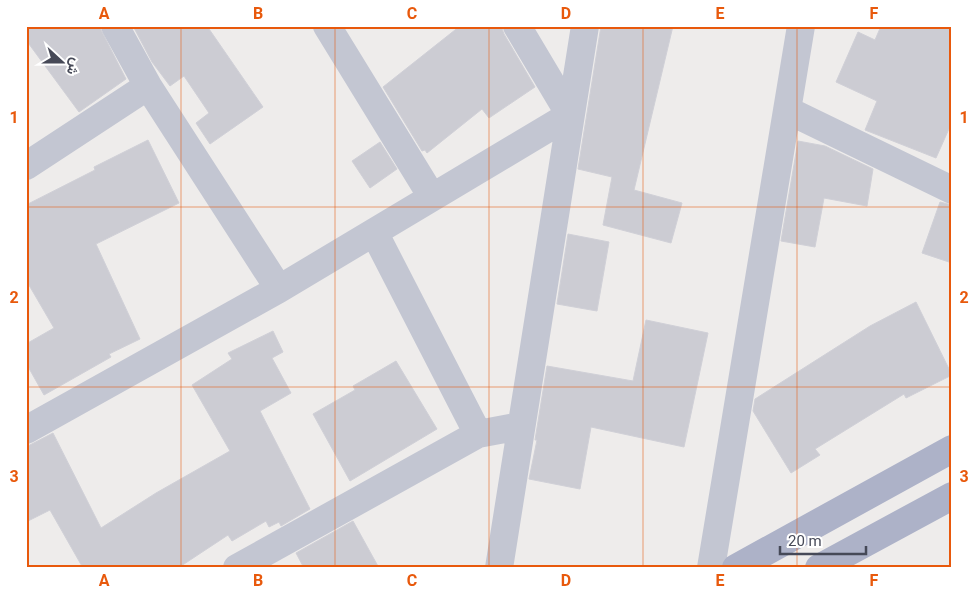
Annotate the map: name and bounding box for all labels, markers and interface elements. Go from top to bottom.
text: A [99,4,110,23]
text: B [253,4,263,23]
text: C [407,4,417,23]
text: D [561,4,571,23]
text: E [716,4,725,23]
text: F [870,4,879,23]
north arrow [38,38,88,88]
text: ش [63,56,85,78]
text: 1 [9,108,19,127]
text: 1 [959,108,969,127]
text: 2 [9,288,19,307]
text: 2 [959,288,969,307]
text: 3 [9,467,19,486]
text: 3 [959,467,969,486]
scale bar [780,524,867,556]
text: 20 m [788,532,822,550]
text: A [99,571,110,590]
text: B [253,571,263,590]
text: C [407,571,417,590]
text: D [561,571,571,590]
text: E [716,571,725,590]
text: F [870,571,879,590]

